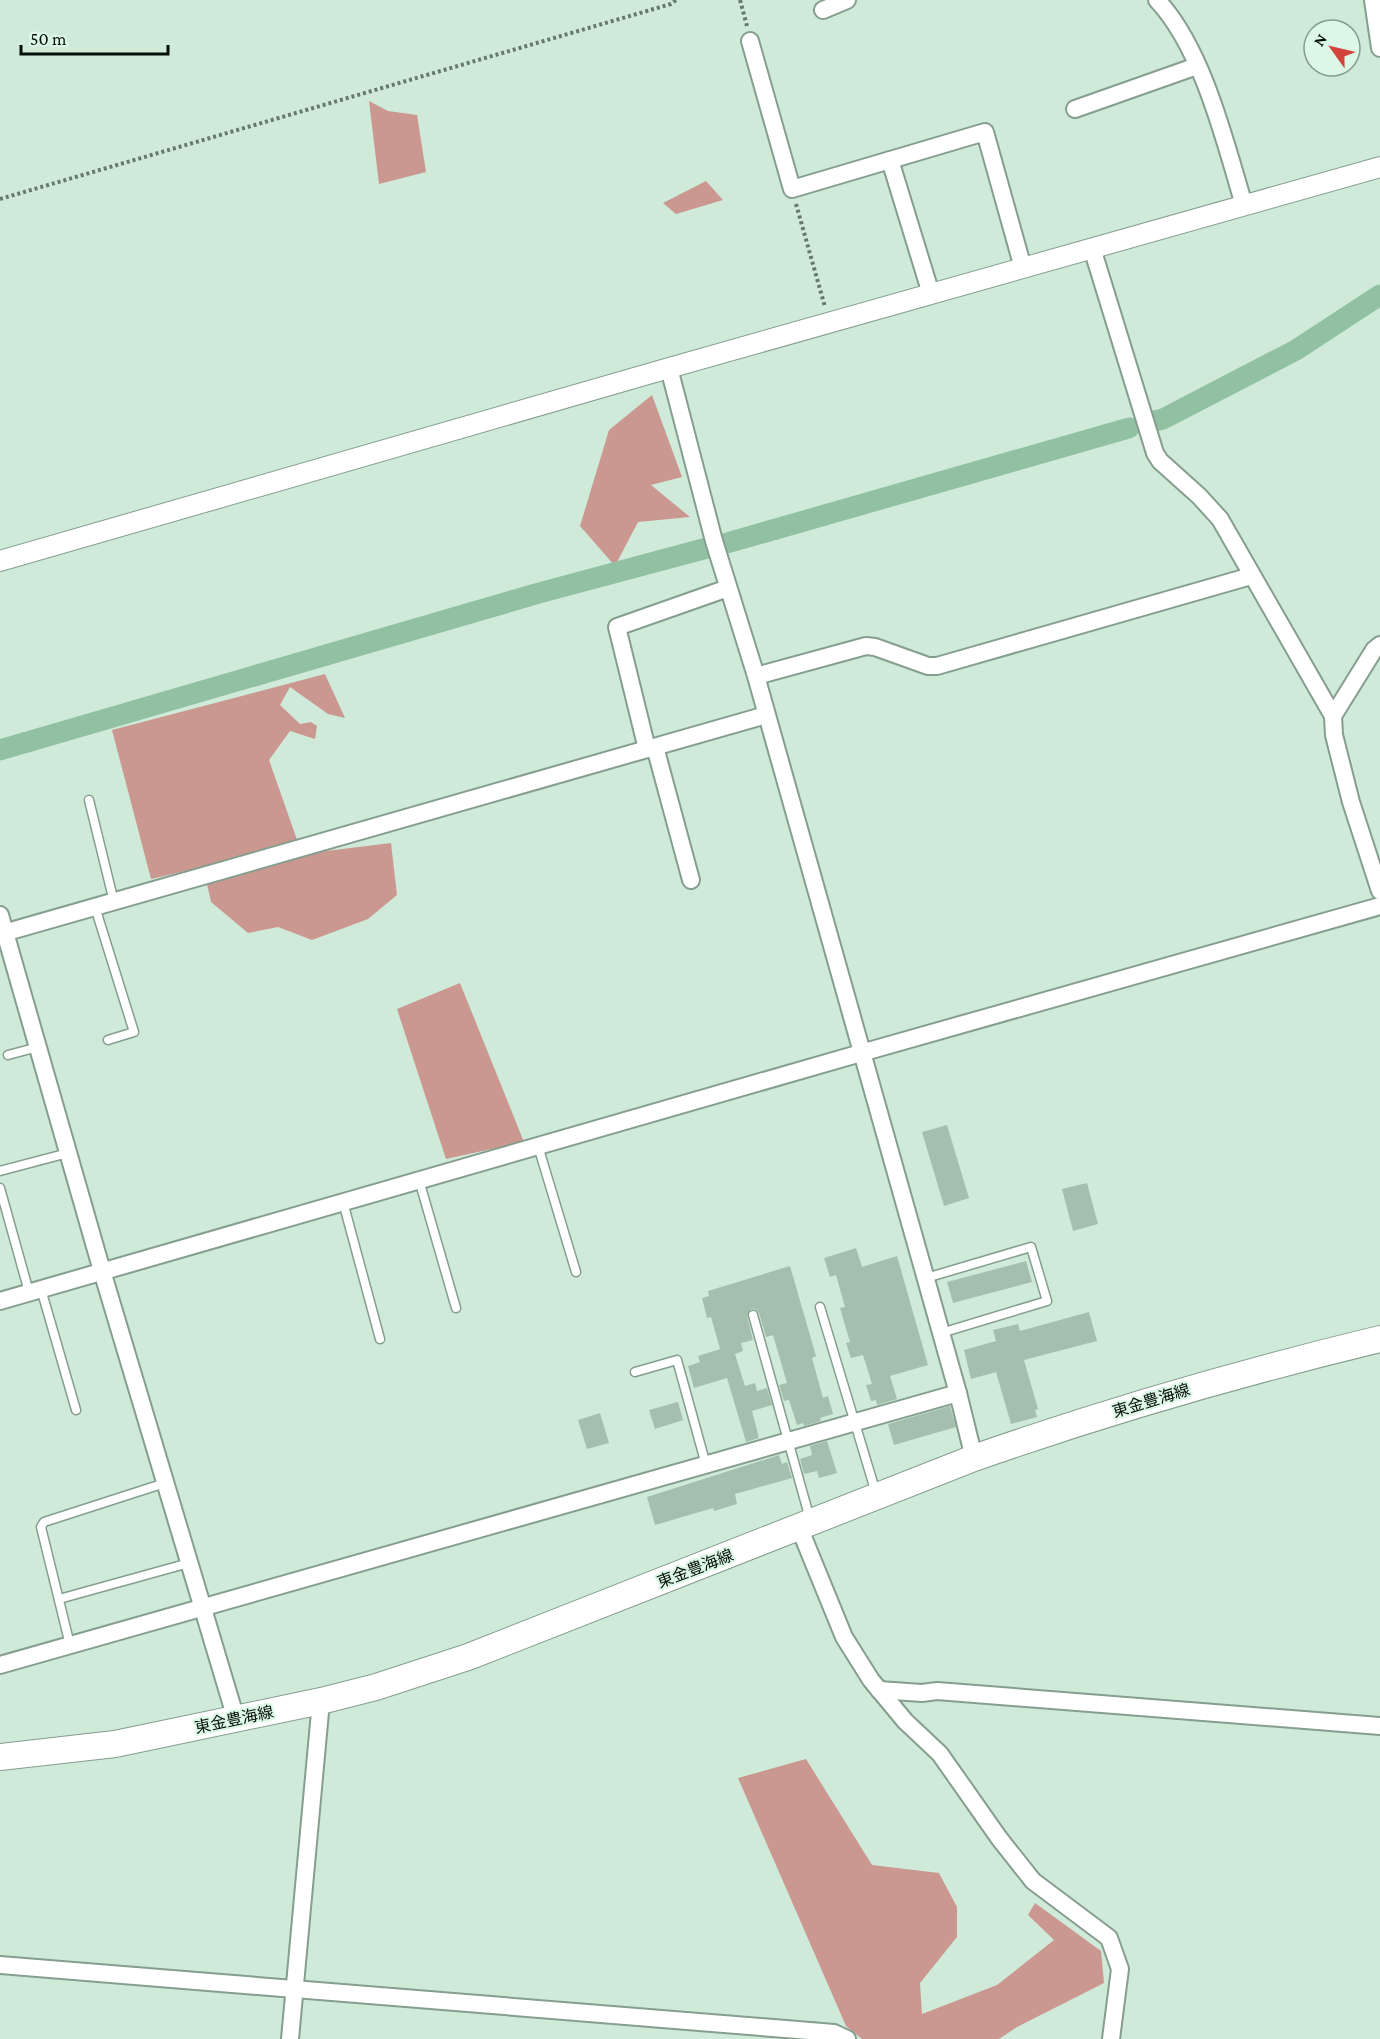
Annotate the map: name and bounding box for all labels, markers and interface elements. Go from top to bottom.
scale bar [21,18,168,56]
north arrow [1302,18,1362,78]
text: 50 m [30,29,67,49]
text: N [1310,31,1330,49]
street label: 東金豊海線 [1110,1381,1192,1420]
street label: 東金豊海線 [655,1546,736,1591]
street label: 東金豊海線 [193,1703,275,1736]

